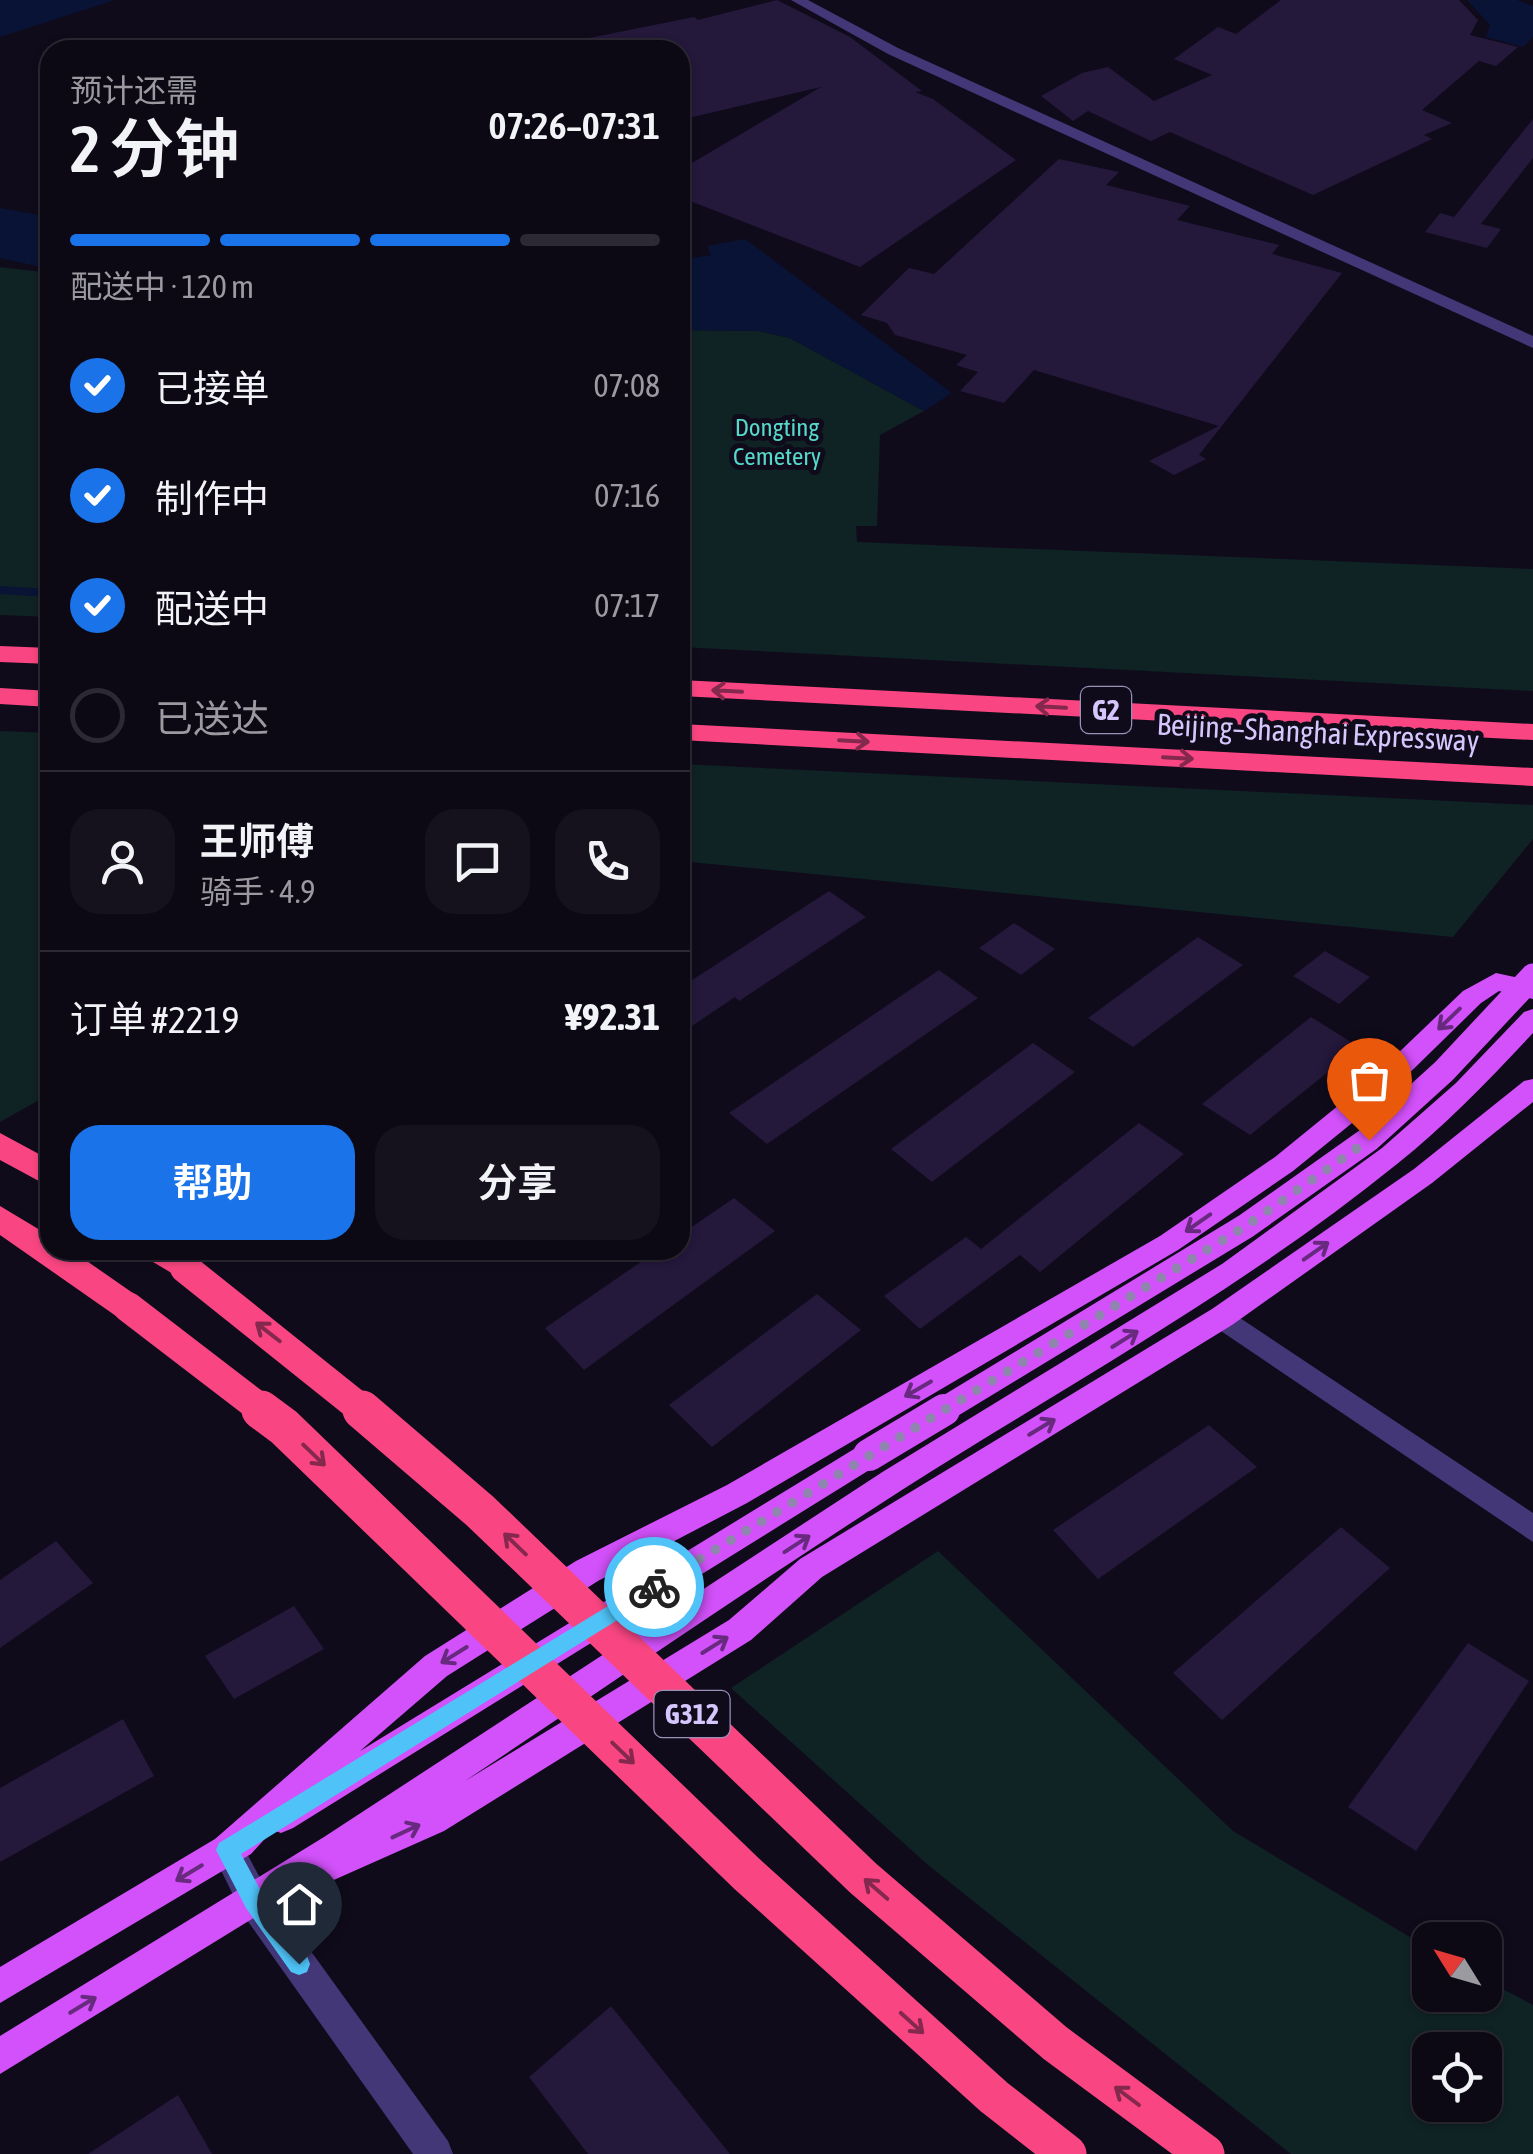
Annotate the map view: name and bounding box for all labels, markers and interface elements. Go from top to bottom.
text: 预计还需 [70,72,198,109]
text: 07:26–07:31 [488,104,660,147]
text: 2 分钟 [70,111,239,186]
text: 配送中 · 120 m [70,268,254,305]
icon: check [70,358,125,413]
text: 已接单 [155,367,269,410]
text: 07:08 [594,367,660,404]
park label: Dongting Cemetery [733,413,821,470]
icon: check [70,468,125,523]
text: 制作中 [155,477,269,520]
text: 07:16 [594,477,660,514]
icon: check [70,578,125,633]
text: 配送中 [155,587,269,630]
text: 07:17 [594,587,660,624]
one-way arrow [711,681,743,700]
road number: G2 [1081,687,1131,733]
text: 已送达 [155,697,269,740]
one-way arrow [1036,697,1068,716]
street label: Beijing–Shanghai Expressway [1156,707,1480,757]
one-way arrow [837,732,869,751]
one-way arrow [1162,749,1194,768]
button: person [70,809,175,914]
button: chat [425,809,530,914]
button: phone [555,809,660,914]
text: 王师傅 [200,820,314,863]
text: 骑手 · 4.9 [200,873,315,910]
text: ¥92.31 [565,995,660,1038]
text: 订单 #2219 [70,998,239,1041]
one-way arrow [1438,1006,1462,1030]
pin [1327,1038,1412,1141]
icon: bag [1342,1053,1397,1108]
button: 帮助 [70,1125,355,1240]
button: 分享 [375,1125,660,1240]
one-way arrow [1184,1212,1212,1233]
one-way arrow [1302,1241,1329,1262]
one-way arrow [255,1322,282,1343]
one-way arrow [1110,1328,1139,1349]
one-way arrow [904,1379,933,1399]
one-way arrow [1027,1417,1056,1437]
one-way arrow [301,1443,325,1467]
one-way arrow [503,1532,527,1556]
one-way arrow [782,1533,811,1554]
courier [604,1537,704,1637]
icon: bike [627,1560,682,1615]
one-way arrow [700,1635,729,1656]
one-way arrow [440,1644,469,1665]
road number: G312 [654,1691,730,1737]
one-way arrow [611,1741,635,1765]
one-way arrow [391,1821,421,1839]
pin [257,1862,342,1965]
one-way arrow [175,1863,204,1883]
icon: home [272,1877,327,1932]
one-way arrow [864,1878,889,1901]
north arrow [1412,1922,1502,2012]
map controls [1412,1922,1502,2122]
one-way arrow [68,1995,97,2015]
one-way arrow [899,2011,924,2034]
button: locate [1412,2032,1502,2122]
one-way arrow [1114,2085,1141,2106]

